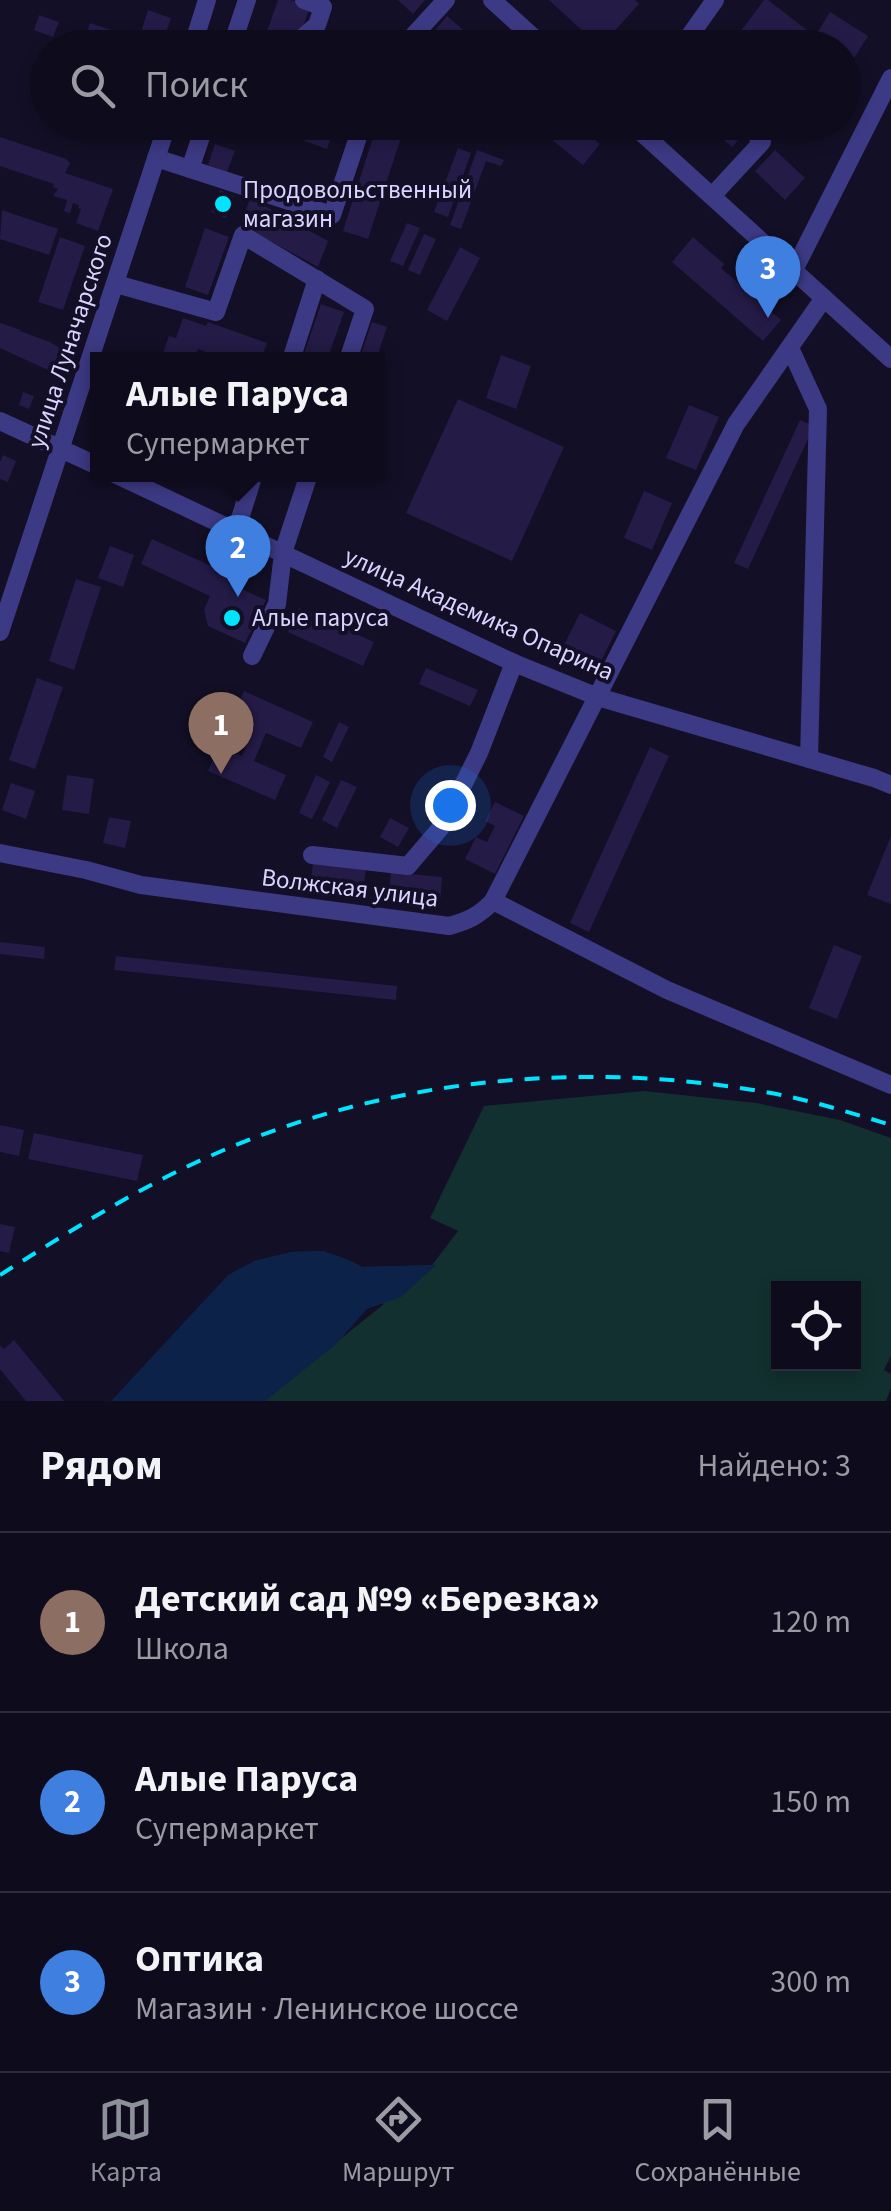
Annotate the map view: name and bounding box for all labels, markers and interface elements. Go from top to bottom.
search box [30,30,861,140]
icon: search [65,58,120,113]
text: Поиск [145,58,248,112]
place label: Продовольственный магазин [243,172,472,237]
marker: Продовольственный магазин [212,193,234,215]
street label: улица Луначарского [18,229,122,453]
pin: 3 [736,236,800,318]
popup [90,352,385,482]
text: Алые Паруса [126,367,349,421]
text: Супермаркет [126,421,310,467]
pin: 2 [206,514,270,597]
street label: улица Академика Опарина [338,538,620,690]
place label: Алые паруса [252,600,389,636]
marker: Алые паруса [221,607,243,629]
pin: 1 [188,692,254,774]
your location [425,780,476,831]
street label: Волжская улица [260,859,440,917]
map controls [771,1281,861,1371]
button: locate [771,1281,861,1371]
text: Рядом [40,1436,163,1496]
text: Найдено: 3 [697,1443,851,1489]
text: Детский сад №9 «Березка» [135,1572,599,1626]
text: 1 [64,1599,81,1645]
text: 120 m [770,1599,851,1645]
text: Школа [135,1626,229,1672]
text: Алые Паруса [135,1752,358,1806]
text: 2 [64,1779,81,1825]
text: 150 m [770,1779,851,1825]
text: Супермаркет [135,1806,319,1852]
text: Оптика [135,1932,264,1986]
text: 3 [64,1959,81,2005]
text: 300 m [770,1959,851,2005]
text: Магазин · Ленинское шоссе [135,1986,519,2032]
tab: Карта [90,2092,162,2192]
tab: Маршрут [342,2092,454,2192]
tab: Сохранённые [635,2092,801,2192]

